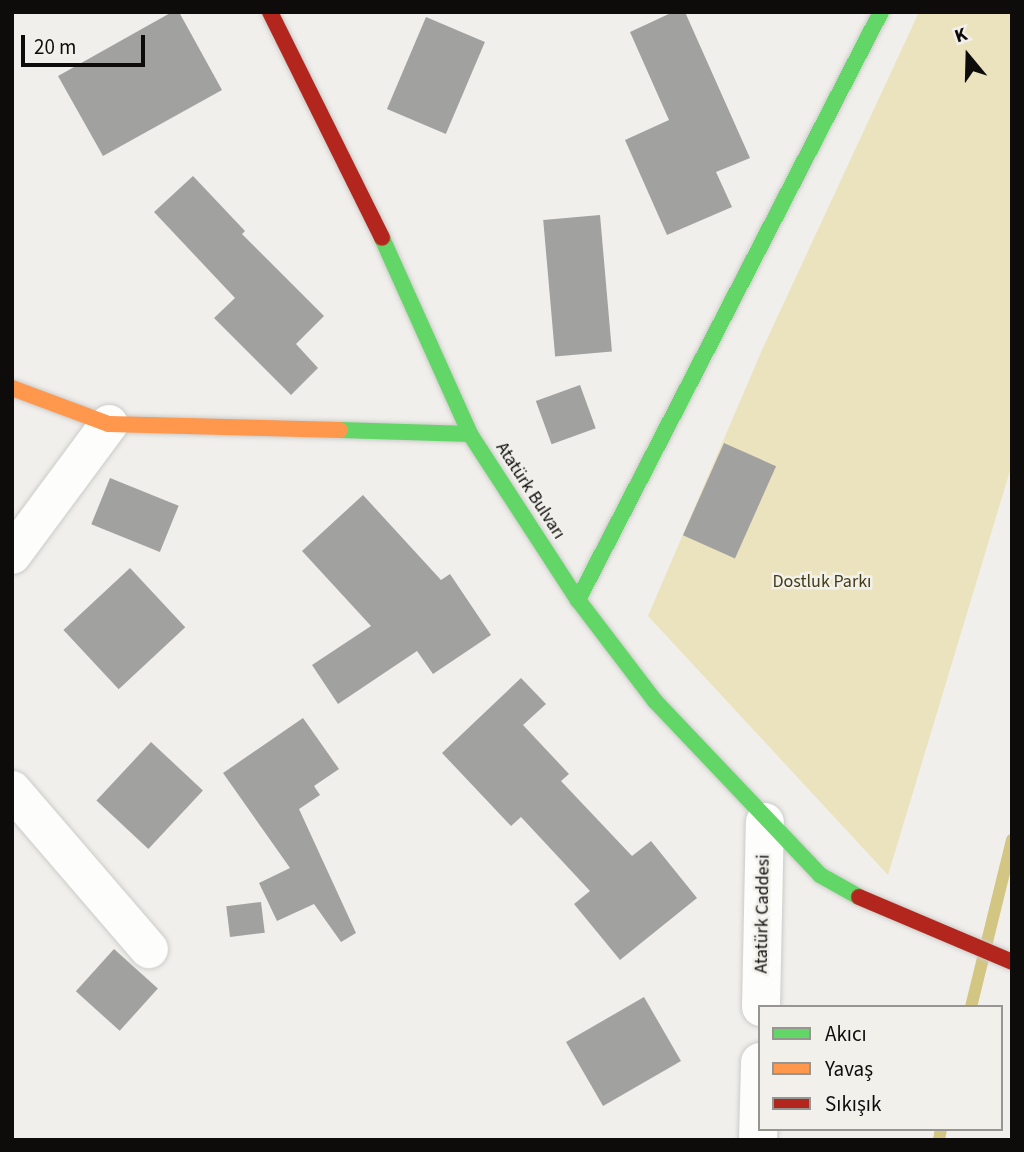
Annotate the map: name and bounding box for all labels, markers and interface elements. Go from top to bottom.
scale bar [24,21,149,65]
north arrow [933,21,1003,91]
text: K [951,21,971,50]
text: 20 m [34,32,76,62]
street label: Atatürk Bulvarı [491,438,569,544]
park label: Dostluk Parkı [772,571,872,593]
street label: Atatürk Caddesi [751,854,775,974]
legend [758,1005,1003,1131]
text: Akıcı [825,1019,867,1049]
text: Yavaş [825,1054,873,1084]
text: Sıkışık [825,1089,881,1119]

